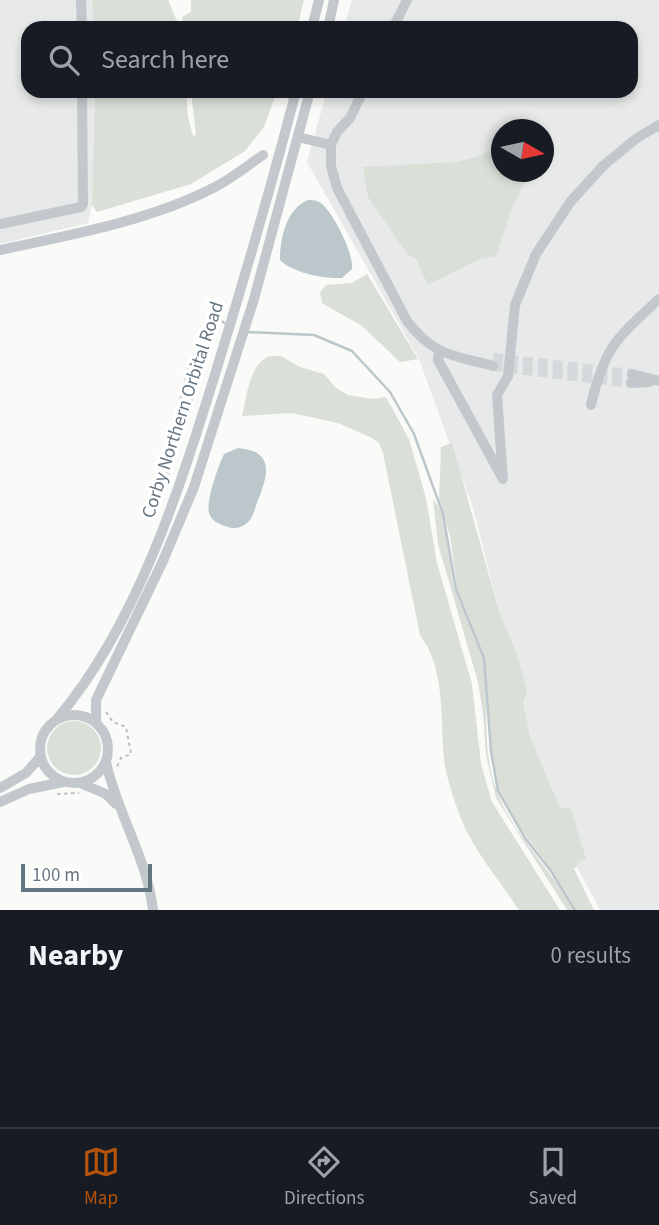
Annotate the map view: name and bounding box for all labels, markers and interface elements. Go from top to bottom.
search box [21,21,638,98]
icon: search [45,41,83,79]
text: Search here [101,41,229,78]
north arrow [491,119,554,182]
street label: Corby Northern Orbital Road [135,298,231,522]
scale bar [21,861,152,893]
text: 100 m [32,862,80,889]
text: Nearby [28,934,123,977]
text: 0 results [551,939,631,972]
tab: Map [82,1143,120,1212]
tab: Directions [284,1143,364,1212]
tab: Saved [528,1143,577,1212]

